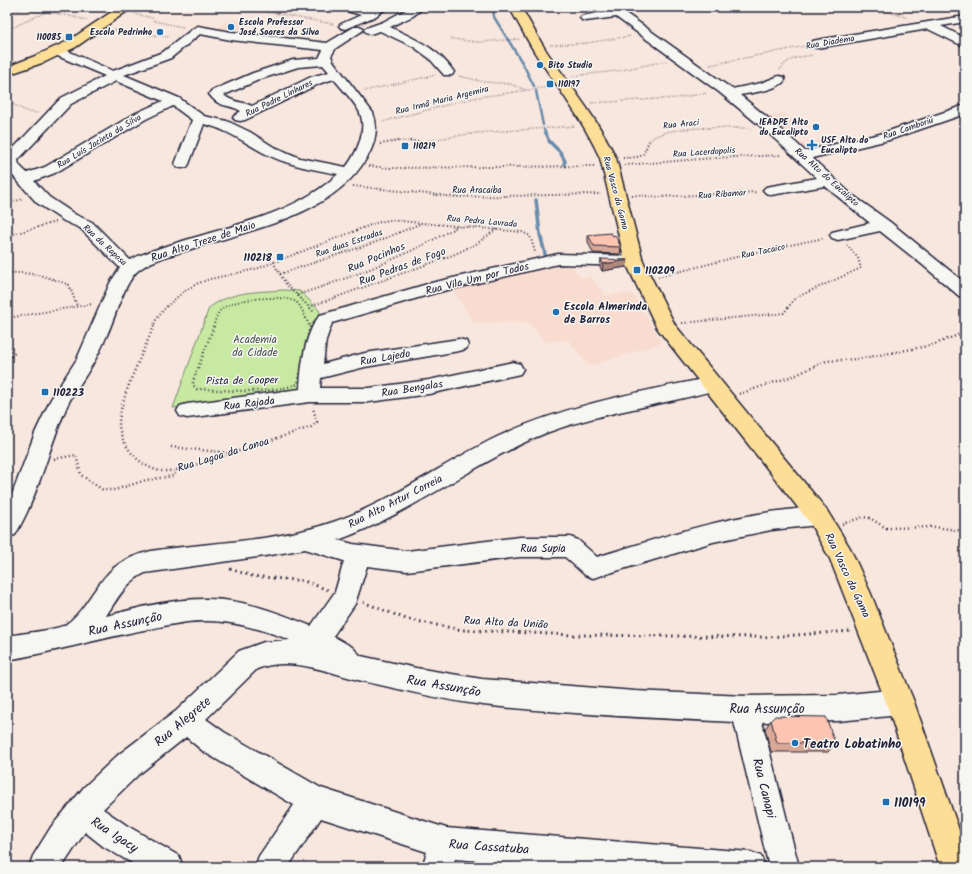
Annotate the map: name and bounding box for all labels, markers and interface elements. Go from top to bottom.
place label: Escola Professor José Soares da Silva [239,15,320,40]
marker: Escola Professor José Soares da Silva [226,22,236,32]
place label: Escola Pedrinho [90,25,152,40]
marker: Escola Pedrinho [155,27,165,37]
place label: 110085 [36,30,62,45]
street label: Rua Diadema [804,31,856,54]
marker: 110085 [64,32,74,42]
place label: Bito Studio [548,58,592,73]
marker: Bito Studio [535,60,545,70]
street label: Rua Padre Linhares [243,76,316,121]
place label: 110197 [558,77,580,92]
marker: 110197 [545,79,555,89]
street label: Rua Irmã Maria Argemira [394,82,490,119]
street label: Rua Luís Jacinto da Silva [54,110,144,173]
street label: Rua Camboriú [881,113,936,144]
street label: Rua Araci [662,115,701,134]
place label: IEADPE Alto do Eucalipto [759,115,808,140]
marker: IEADPE Alto do Eucalipto [811,122,821,132]
place label: USF Alto do Eucalipto [821,133,868,158]
place label: 110219 [413,139,436,154]
marker: USF Alto do Eucalipto [806,139,818,151]
marker: 110219 [400,141,410,151]
street label: Rua Lacerdopolis [672,143,736,162]
street label: Rua Alto do Eucalipto [791,144,862,211]
street label: Rua Vasco da Gama [599,155,633,231]
street label: Rua Aracaiba [452,183,502,198]
street label: Rua Ribamar [698,185,748,204]
street label: Rua Pedra Lavrada [446,211,518,232]
street label: Rua Alto Treze de Maio [149,217,258,267]
street label: Rua da Raposa [79,221,130,270]
street label: Rua duas Estradas [314,225,385,262]
street label: Rua Pocinhos [345,238,408,278]
street label: Rua Tacaico [740,239,787,263]
street label: Rua Pedras de Fogo [356,243,448,291]
place label: 110218 [243,249,273,267]
marker: 110218 [275,252,285,262]
street label: Rua Vila Um por Todos [424,257,531,301]
place label: 110209 [645,262,675,280]
marker: 110209 [632,265,642,275]
place label: Escola Almerinda de Barros [564,298,647,329]
marker: Escola Almerinda de Barros [551,307,561,317]
park label: Academia da Cidade [232,331,278,362]
street label: Rua Lajedo [359,345,412,371]
street label: Pista de Cooper [206,371,280,391]
street label: Rua Bengalas [380,375,445,403]
place label: 110223 [53,384,84,402]
marker: 110223 [40,387,50,397]
street label: Rua Rajada [222,392,276,416]
street label: Rua Lagoa da Canoa [175,432,271,477]
street label: Rua Alto Artur Correia [345,470,446,533]
street label: Rua Vasco da Gama [819,530,875,621]
street label: Rua Supia [520,540,566,558]
street label: Rua Assunção [86,606,164,643]
street label: Rua Alto da União [463,612,549,634]
street label: Rua Assunção [405,670,483,703]
street label: Rua Alegrete [150,692,216,752]
street label: Rua Assunção [729,699,805,720]
place label: Teatro Lobatinho [803,734,901,755]
marker: Teatro Lobatinho [790,738,800,748]
street label: Rua Canapi [746,756,781,822]
place label: 110199 [894,793,926,814]
marker: 110199 [881,797,891,807]
street label: Rua Igacy [86,812,143,859]
street label: Rua Cassatuba [448,834,530,861]

